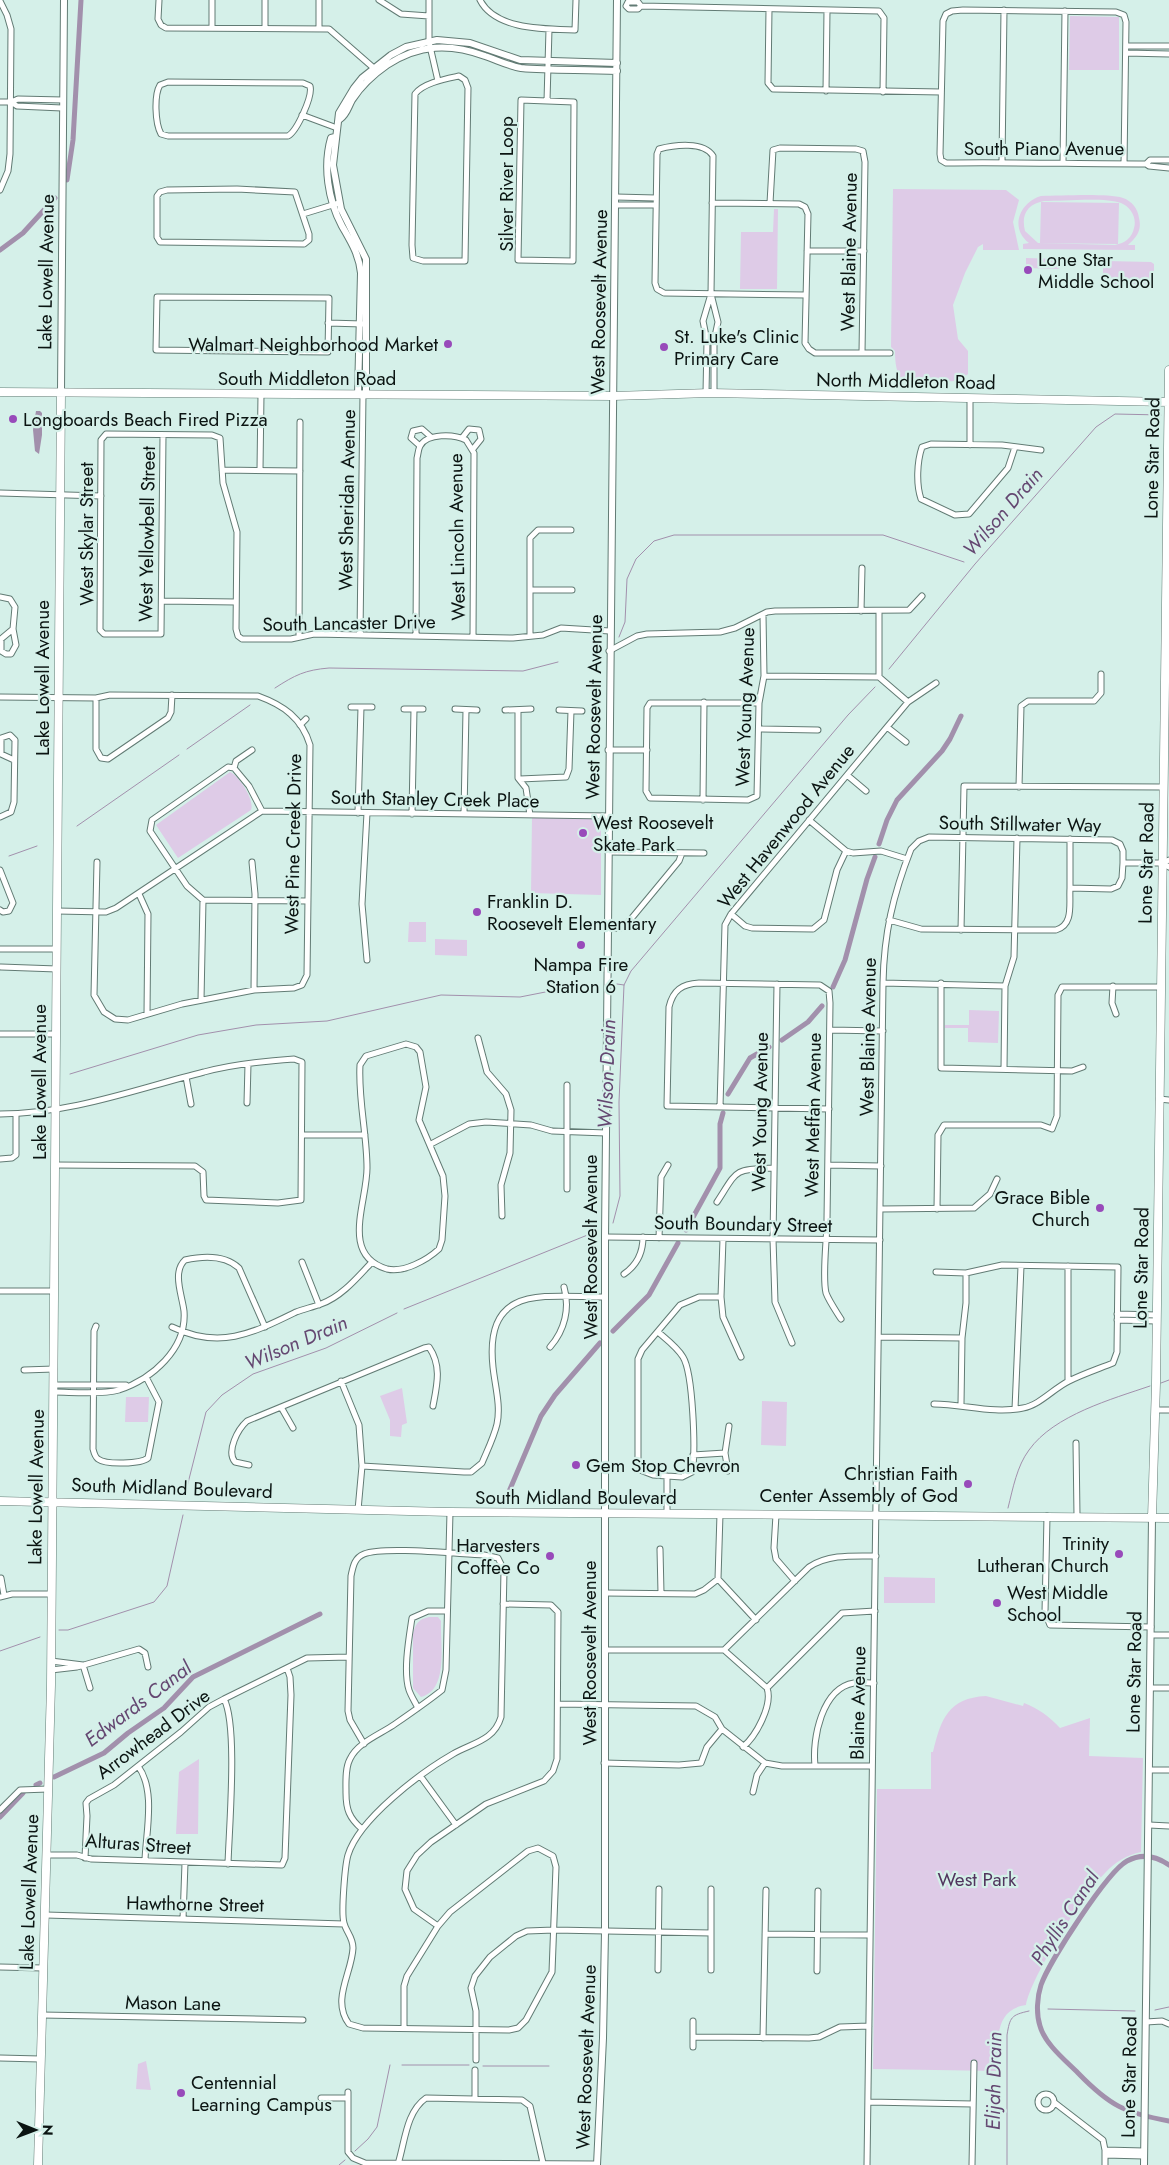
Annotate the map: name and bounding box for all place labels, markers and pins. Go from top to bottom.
place label: Lone Star Middle School [1038,246,1154,295]
marker: Lone Star Middle School [1022,264,1034,276]
place label: St. Luke's Clinic Primary Care [674,323,799,372]
place label: Walmart Neighborhood Market [188,331,438,358]
marker: Walmart Neighborhood Market [442,338,454,350]
marker: St. Luke's Clinic Primary Care [658,341,670,353]
place label: Longboards Beach Fired Pizza [23,406,268,433]
marker: Longboards Beach Fired Pizza [7,413,19,425]
place label: West Roosevelt Skate Park [593,809,714,858]
marker: West Roosevelt Skate Park [577,827,589,839]
place label: Franklin D. Roosevelt Elementary [487,888,657,937]
marker: Franklin D. Roosevelt Elementary [471,906,483,918]
marker: Nampa Fire Station 6 [575,939,587,951]
place label: Nampa Fire Station 6 [534,951,629,1000]
place label: Grace Bible Church [995,1184,1090,1233]
marker: Grace Bible Church [1094,1202,1106,1214]
place label: Gem Stop Chevron [586,1452,740,1479]
marker: Gem Stop Chevron [570,1459,582,1471]
place label: Christian Faith Center Assembly of God [760,1460,958,1509]
marker: Christian Faith Center Assembly of God [962,1478,974,1490]
place label: Trinity Lutheran Church [977,1530,1110,1579]
place label: Harvesters Coffee Co [456,1532,540,1581]
marker: Trinity Lutheran Church [1113,1548,1125,1560]
marker: Harvesters Coffee Co [544,1550,556,1562]
place label: West Middle School [1007,1579,1108,1628]
marker: West Middle School [991,1597,1003,1609]
place label: Centennial Learning Campus [191,2069,332,2118]
marker: Centennial Learning Campus [175,2087,187,2099]

